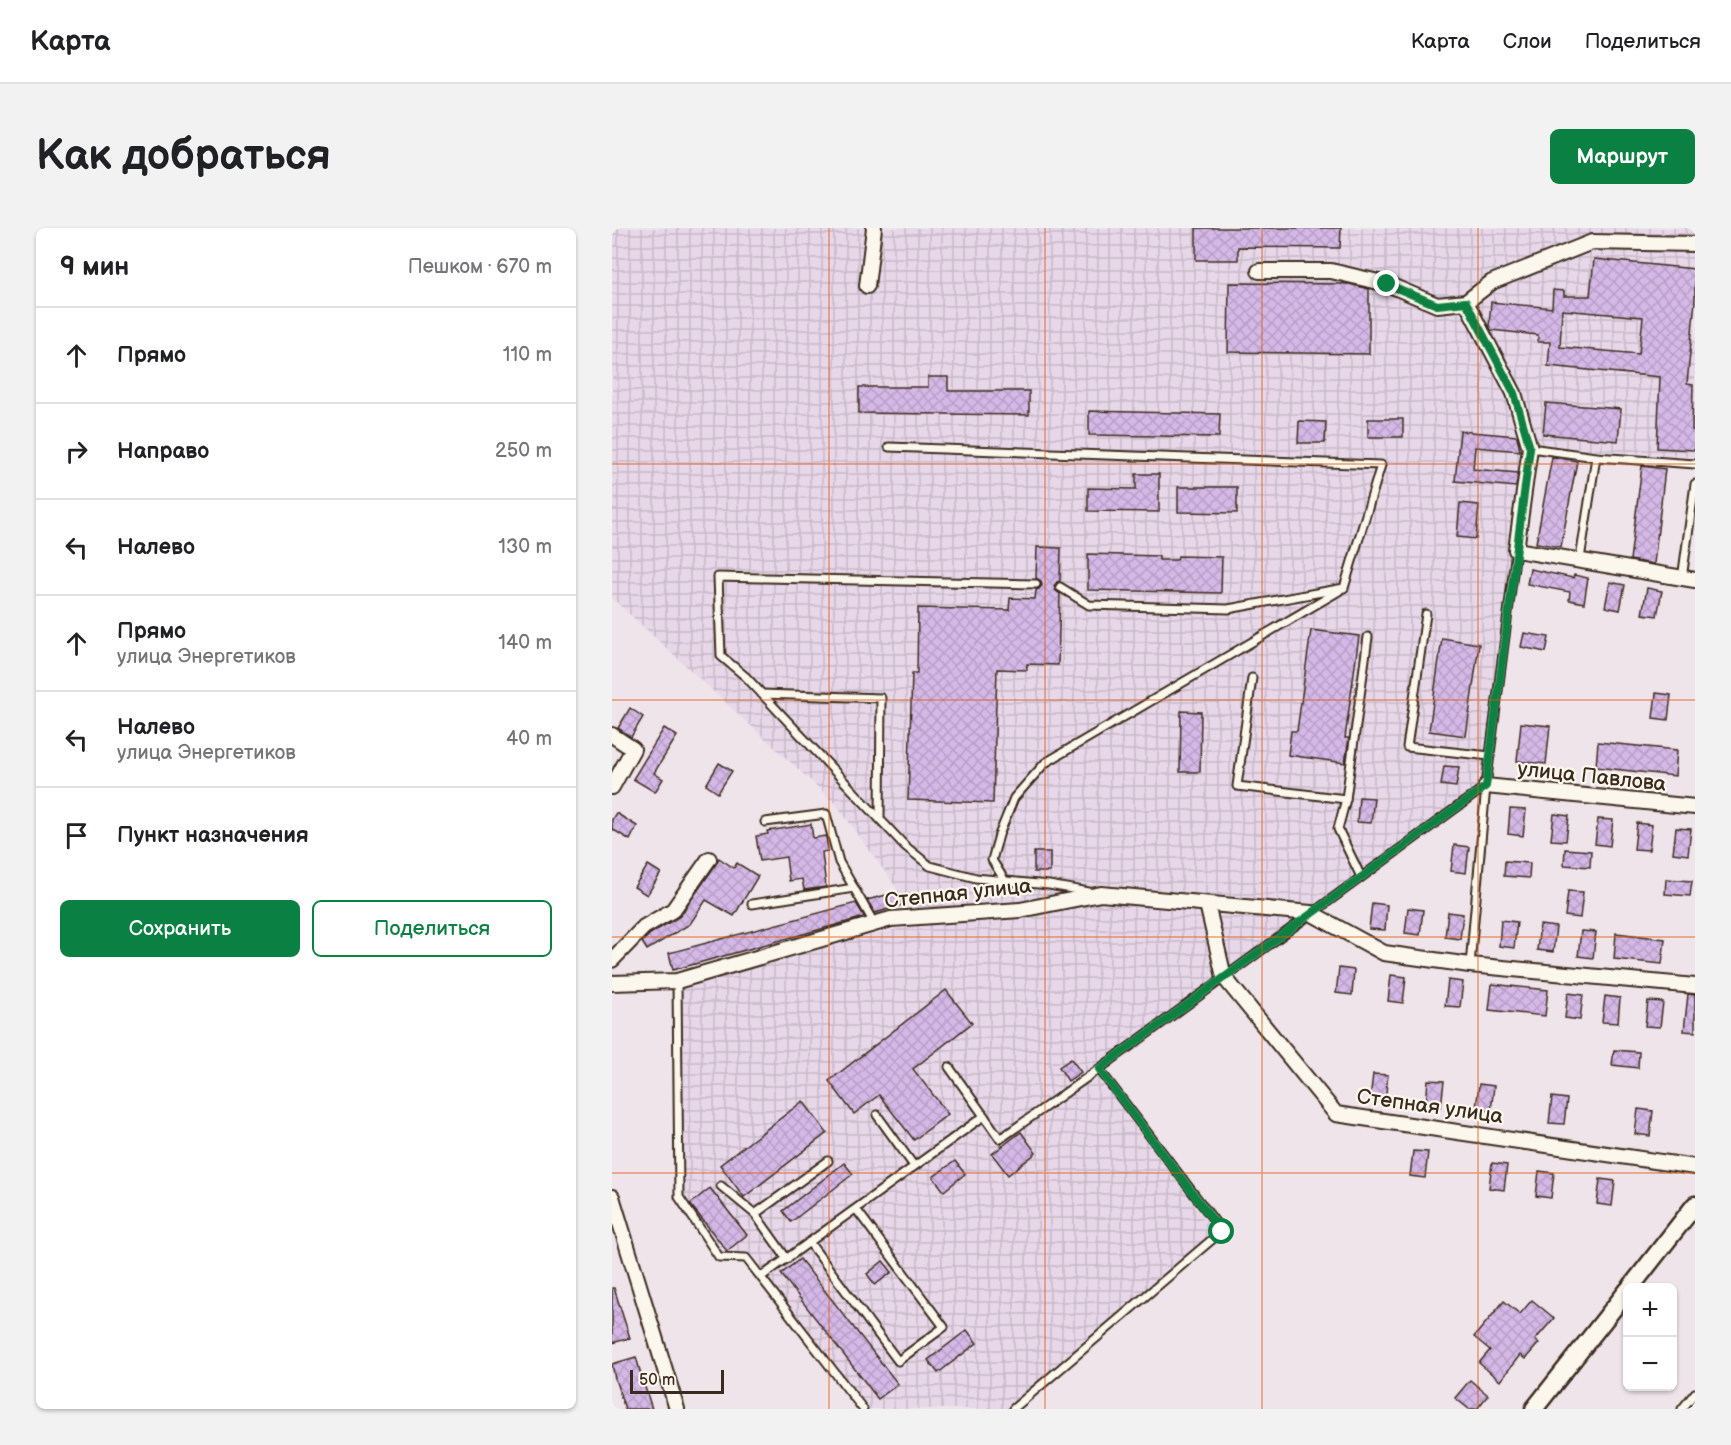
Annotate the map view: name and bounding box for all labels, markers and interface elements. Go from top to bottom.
text: Карта [30,25,110,58]
text: Карта [1411,29,1470,54]
text: Слои [1503,29,1552,54]
text: Поделиться [1585,29,1701,54]
button: Маршрут [1550,129,1695,184]
text: Как добраться [36,131,331,182]
text: 9 мин [60,252,129,283]
text: Пешком · 670 m [408,255,552,279]
route end [1373,270,1399,296]
icon: ahead [60,339,93,372]
text: Прямо [117,342,186,369]
text: 110 m [503,343,552,367]
icon: right [60,435,93,468]
text: Направо [117,438,209,465]
text: 250 m [495,439,552,463]
icon: left [60,531,93,564]
text: Налево [117,534,195,561]
text: 130 m [498,535,552,559]
text: Прямо [117,618,186,645]
icon: ahead [60,627,93,660]
text: 140 m [498,631,552,655]
text: улица Энергетиков [117,645,296,669]
text: Налево [117,714,195,741]
icon: left [60,723,93,756]
text: 40 m [506,727,552,751]
text: улица Энергетиков [117,741,296,765]
street label: улица Павлова [1516,756,1668,797]
icon: arrive [60,819,93,852]
text: Пункт назначения [117,822,309,849]
street label: Степная улица [883,873,1033,914]
button: Сохранить [60,900,300,957]
button: Поделиться [312,900,552,957]
street label: Степная улица [1355,1084,1505,1129]
route start [1208,1218,1234,1244]
map controls [1623,1283,1677,1391]
button: + [1623,1283,1677,1337]
button: − [1623,1337,1677,1391]
scale bar [630,1367,724,1394]
text: 50 m [639,1371,675,1390]

